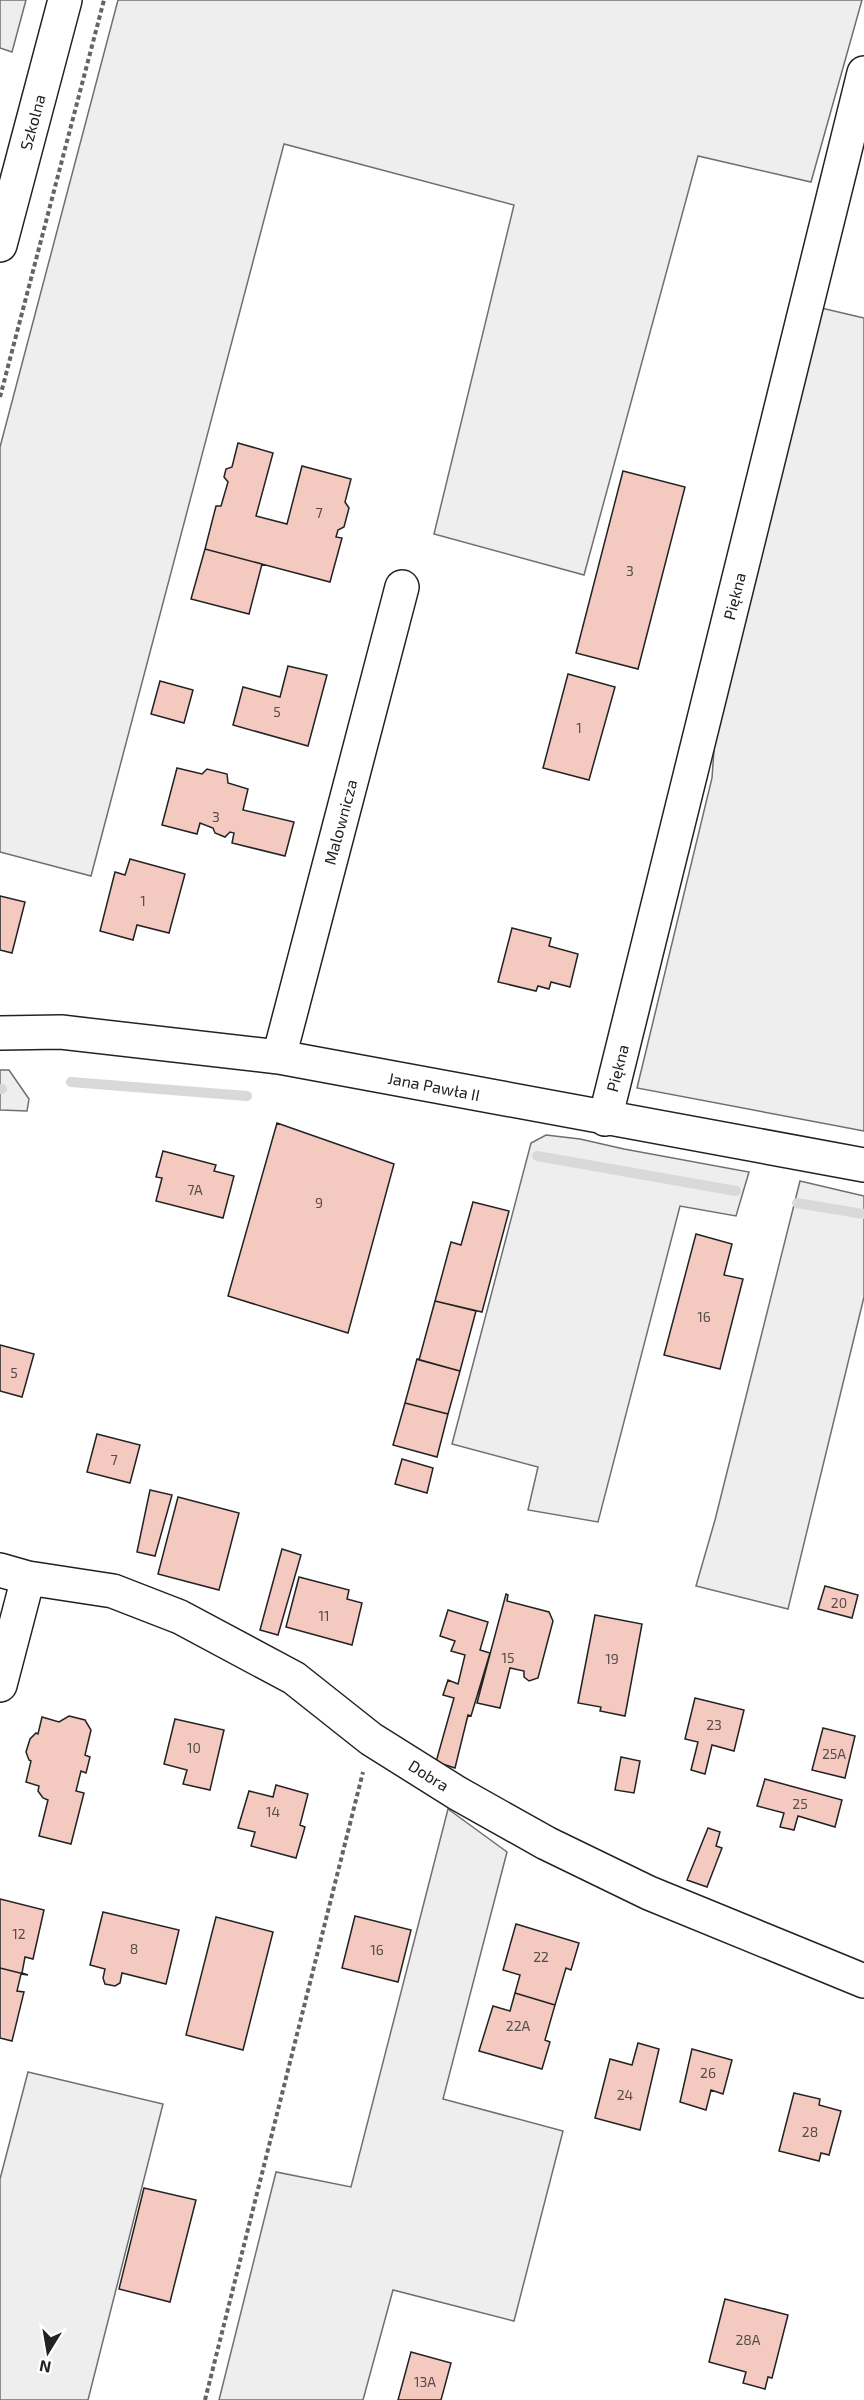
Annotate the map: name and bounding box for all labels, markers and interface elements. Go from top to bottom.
street label: Szkolna [15,92,49,152]
house number: 7 [315,504,323,521]
house number: 3 [626,562,634,579]
street label: Piękna [719,570,749,622]
house number: 5 [273,703,281,720]
house number: 1 [576,719,582,736]
street label: Malownicza [319,777,361,867]
house number: 3 [212,808,220,825]
house number: 1 [140,892,146,909]
street label: Piękna [602,1042,632,1094]
street label: Jana Pawła II [386,1068,482,1104]
house number: 7A [187,1181,203,1198]
house number: 9 [315,1194,323,1211]
house number: 16 [697,1308,711,1325]
house number: 5 [10,1364,18,1381]
house number: 7 [110,1451,118,1468]
house number: 20 [831,1594,847,1611]
house number: 11 [318,1607,330,1624]
house number: 15 [501,1649,515,1666]
house number: 19 [605,1650,619,1667]
house number: 23 [706,1716,722,1733]
house number: 10 [187,1739,201,1756]
house number: 25A [822,1745,846,1762]
street label: Dobra [405,1755,453,1795]
house number: 25 [792,1795,808,1812]
house number: 14 [266,1803,280,1820]
house number: 12 [12,1925,26,1942]
house number: 8 [130,1940,138,1957]
house number: 16 [370,1941,384,1958]
house number: 22 [533,1948,549,1965]
house number: 22A [506,2017,531,2034]
house number: 26 [700,2064,716,2081]
house number: 24 [617,2086,633,2103]
house number: 28 [802,2123,818,2140]
north arrow [18,2322,78,2382]
house number: 28A [735,2331,761,2348]
text: N [38,2357,53,2378]
house number: 13A [414,2373,436,2390]

